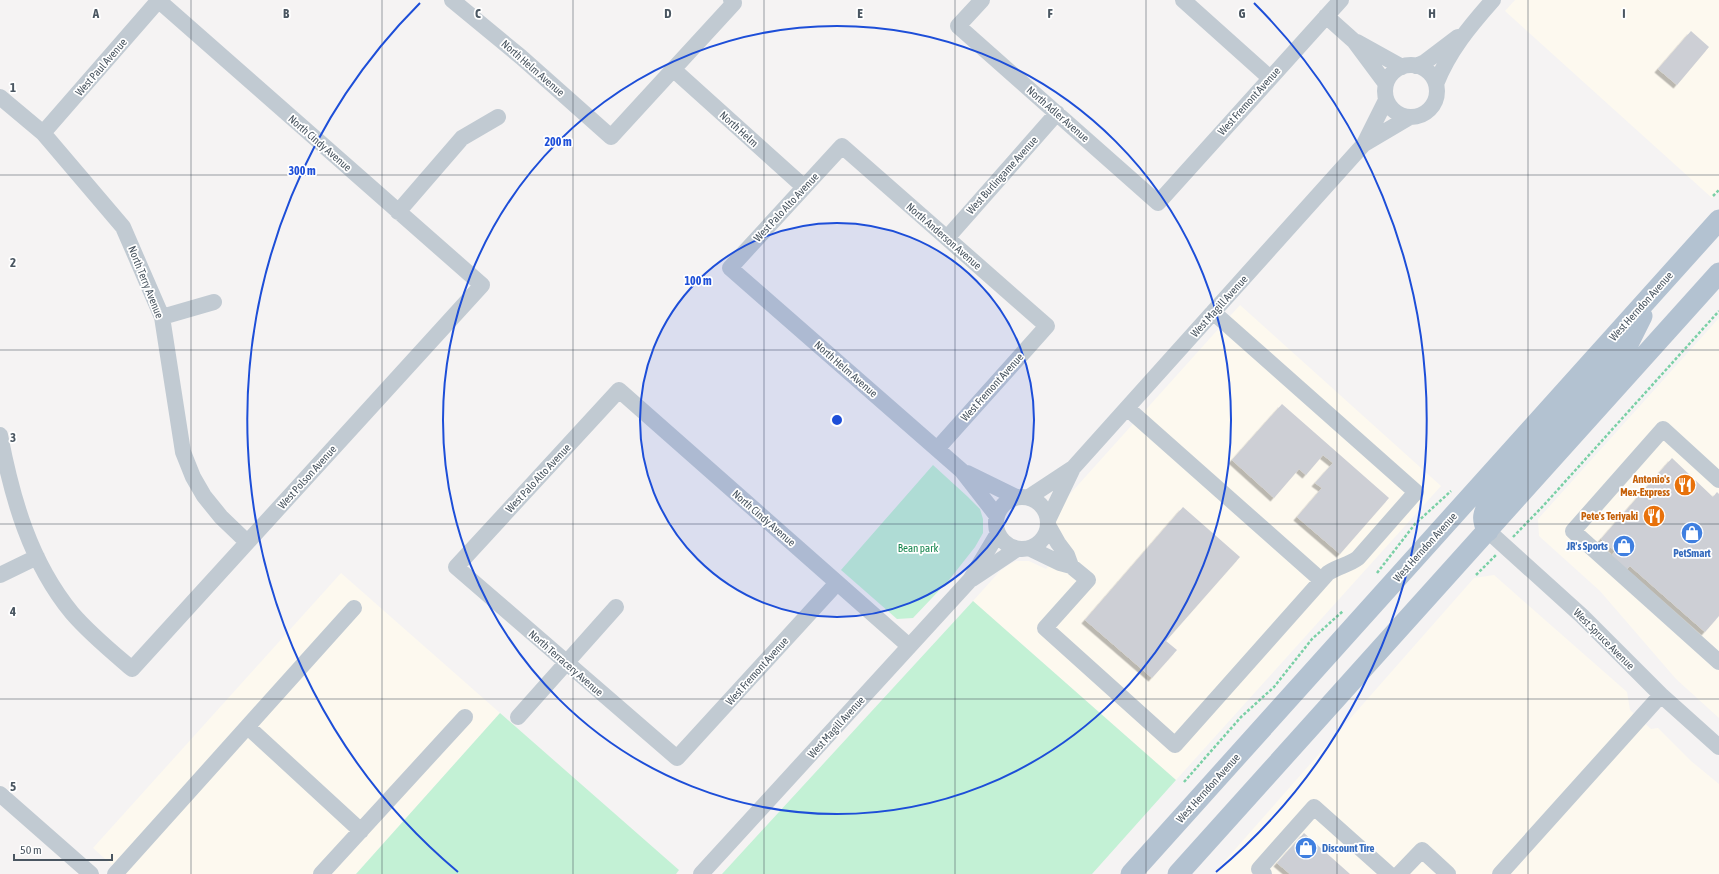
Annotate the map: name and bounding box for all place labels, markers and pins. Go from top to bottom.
centre of rings [830,413,844,427]
restaurant icon: Antonio's Mex-Express [1672,472,1698,498]
place label: Antonio's Mex-Express [1620,473,1670,498]
restaurant icon: Pete's Teriyaki [1641,503,1667,529]
place label: Pete's Teriyaki [1581,510,1638,522]
shop icon: PetSmart [1679,520,1705,546]
shop icon: JR's Sports [1611,533,1637,559]
place label: JR's Sports [1566,540,1608,552]
place label: PetSmart [1673,547,1712,559]
shop icon: Discount Tire [1293,835,1319,861]
place label: Discount Tire [1322,842,1375,854]

